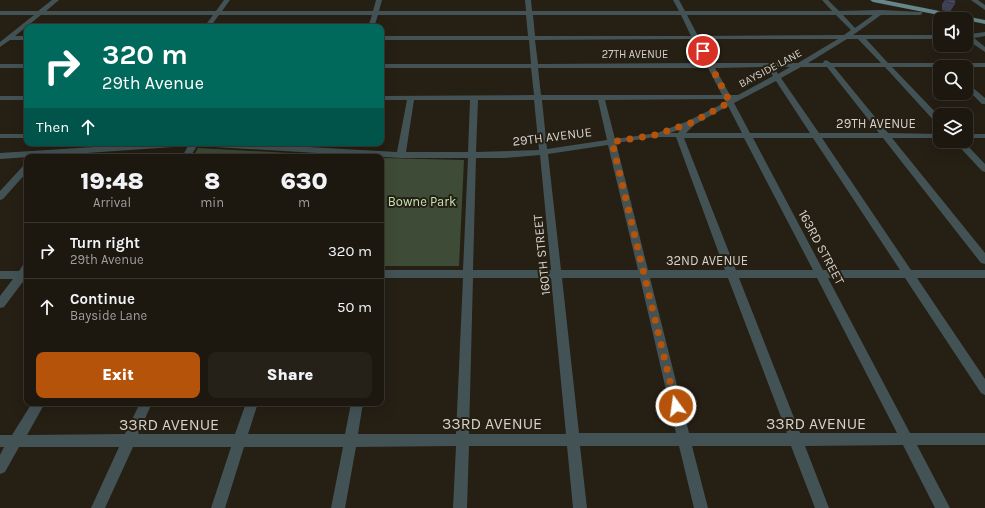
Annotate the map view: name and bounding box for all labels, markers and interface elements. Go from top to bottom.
map controls [933,12,973,148]
button: sound [933,12,973,52]
pin [686,34,720,68]
text: 320 m [102,38,188,71]
icon: right [36,40,88,92]
icon: arrive [692,40,714,62]
street label: BAYSIDE LANE [736,46,804,91]
street label: 27TH AVENUE [602,48,668,61]
button: search [933,60,973,100]
text: 29th Avenue [102,72,204,94]
button: layers [933,108,973,148]
icon: ahead [77,116,99,138]
street label: 29TH AVENUE [836,116,916,131]
text: Then [36,118,69,136]
street label: 29TH AVENUE [512,124,593,149]
text: 19:48 [80,167,144,195]
text: 8 [204,167,220,195]
text: 630 [280,167,328,195]
park label: Bowne Park [388,194,456,209]
text: Arrival [93,195,131,210]
text: min [200,195,224,210]
text: m [298,195,310,210]
street label: 163RD STREET [796,207,848,288]
street label: 160TH STREET [530,213,553,296]
text: Turn right [70,234,140,252]
icon: right [36,240,58,262]
text: 320 m [328,242,372,260]
text: 29th Avenue [70,252,144,267]
street label: 32ND AVENUE [666,253,748,268]
text: Continue [70,290,135,308]
icon: ahead [36,296,58,318]
text: 50 m [337,298,372,316]
text: Bayside Lane [70,308,147,323]
button: Exit [36,352,200,398]
button: Share [208,352,372,398]
position arrow [655,385,697,427]
street label: 33RD AVENUE [442,414,542,433]
street label: 33RD AVENUE [766,414,866,433]
street label: 33RD AVENUE [119,415,219,434]

